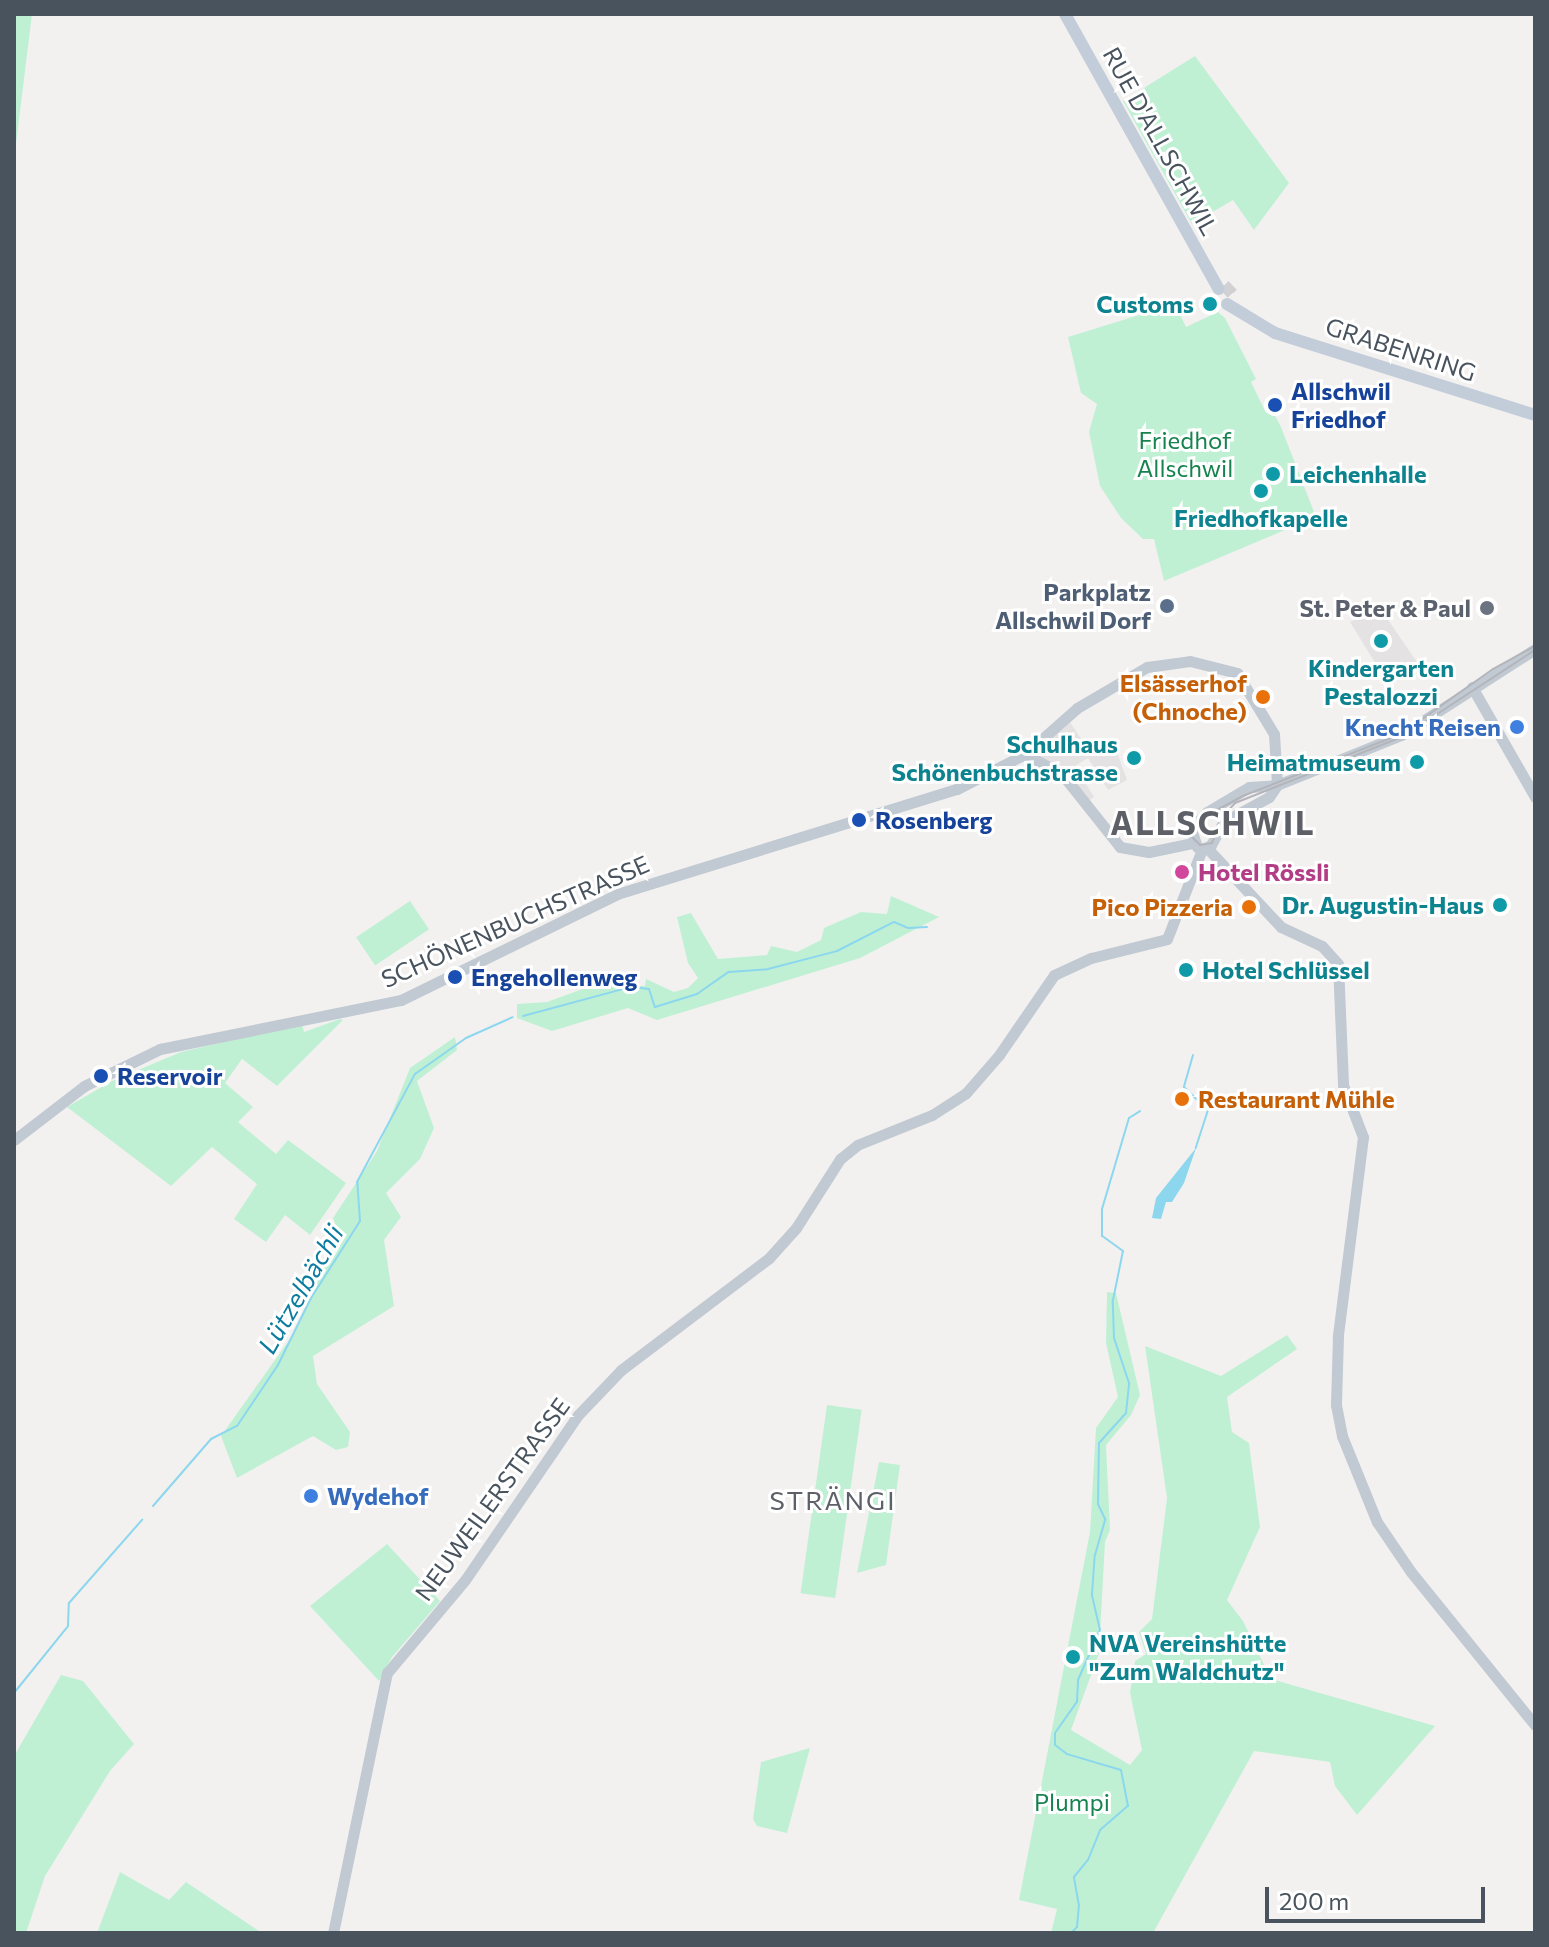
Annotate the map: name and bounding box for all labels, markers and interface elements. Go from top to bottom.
street label: RUE D'ALLSCHWIL [1097,42,1225,240]
place label: Customs [1096,290,1194,318]
marker: Customs [1201,295,1219,313]
street label: GRABENRING [1322,311,1480,387]
place label: Allschwil Friedhof [1291,377,1391,433]
marker: Allschwil Friedhof [1266,396,1284,414]
park label: Friedhof Allschwil [1137,426,1233,482]
place label: Leichenhalle [1289,460,1427,488]
marker: Leichenhalle [1264,465,1282,483]
marker: Friedhofkapelle [1252,482,1270,500]
place label: Friedhofkapelle [1174,504,1348,532]
place label: Parkplatz Allschwil Dorf [995,578,1151,634]
place label: St. Peter & Paul [1299,594,1471,622]
marker: Parkplatz Allschwil Dorf [1158,597,1176,615]
marker: St. Peter & Paul [1478,599,1496,617]
marker: Kindergarten Pestalozzi [1372,632,1390,650]
place label: Kindergarten Pestalozzi [1308,654,1454,710]
place label: Elsässerhof (Chnoche) [1120,669,1247,725]
marker: Elsässerhof (Chnoche) [1254,688,1272,706]
place label: Knecht Reisen [1345,713,1501,741]
marker: Knecht Reisen [1508,718,1526,736]
place label: Schulhaus Schönenbuchstrasse [892,730,1118,786]
place label: Heimatmuseum [1227,748,1401,776]
marker: Schulhaus Schönenbuchstrasse [1125,749,1143,767]
marker: Heimatmuseum [1408,753,1426,771]
district label: ALLSCHWIL [1110,803,1316,841]
place label: Rosenberg [875,806,992,834]
marker: Rosenberg [850,811,868,829]
street label: SCHÖNENBUCHSTRASSE [377,849,653,993]
place label: Hotel Rössli [1198,858,1329,886]
marker: Hotel Rössli [1173,863,1191,881]
place label: Dr. Augustin-Haus [1282,891,1484,919]
place label: Pico Pizzeria [1091,893,1233,921]
marker: Dr. Augustin-Haus [1491,896,1509,914]
marker: Pico Pizzeria [1240,898,1258,916]
place label: Hotel Schlüssel [1202,956,1370,984]
marker: Hotel Schlüssel [1177,961,1195,979]
place label: Engehollenweg [471,963,638,991]
marker: Engehollenweg [446,968,464,986]
place label: Reservoir [117,1062,223,1090]
marker: Reservoir [92,1067,110,1085]
place label: Restaurant Mühle [1198,1085,1395,1113]
marker: Restaurant Mühle [1173,1090,1191,1108]
water label: Lützelbächli [251,1219,349,1359]
street label: NEUWEILERSTRASSE [409,1392,575,1606]
place label: Wydehof [327,1482,429,1510]
district label: STRÄNGI [770,1484,896,1516]
marker: Wydehof [302,1487,320,1505]
place label: NVA Vereinshütte "Zum Waldchutz" [1089,1629,1286,1685]
marker: NVA Vereinshütte "Zum Waldchutz" [1064,1648,1082,1666]
park label: Plumpi [1034,1788,1110,1816]
scale bar [1269,1871,1489,1921]
text: 200 m [1279,1886,1349,1915]

